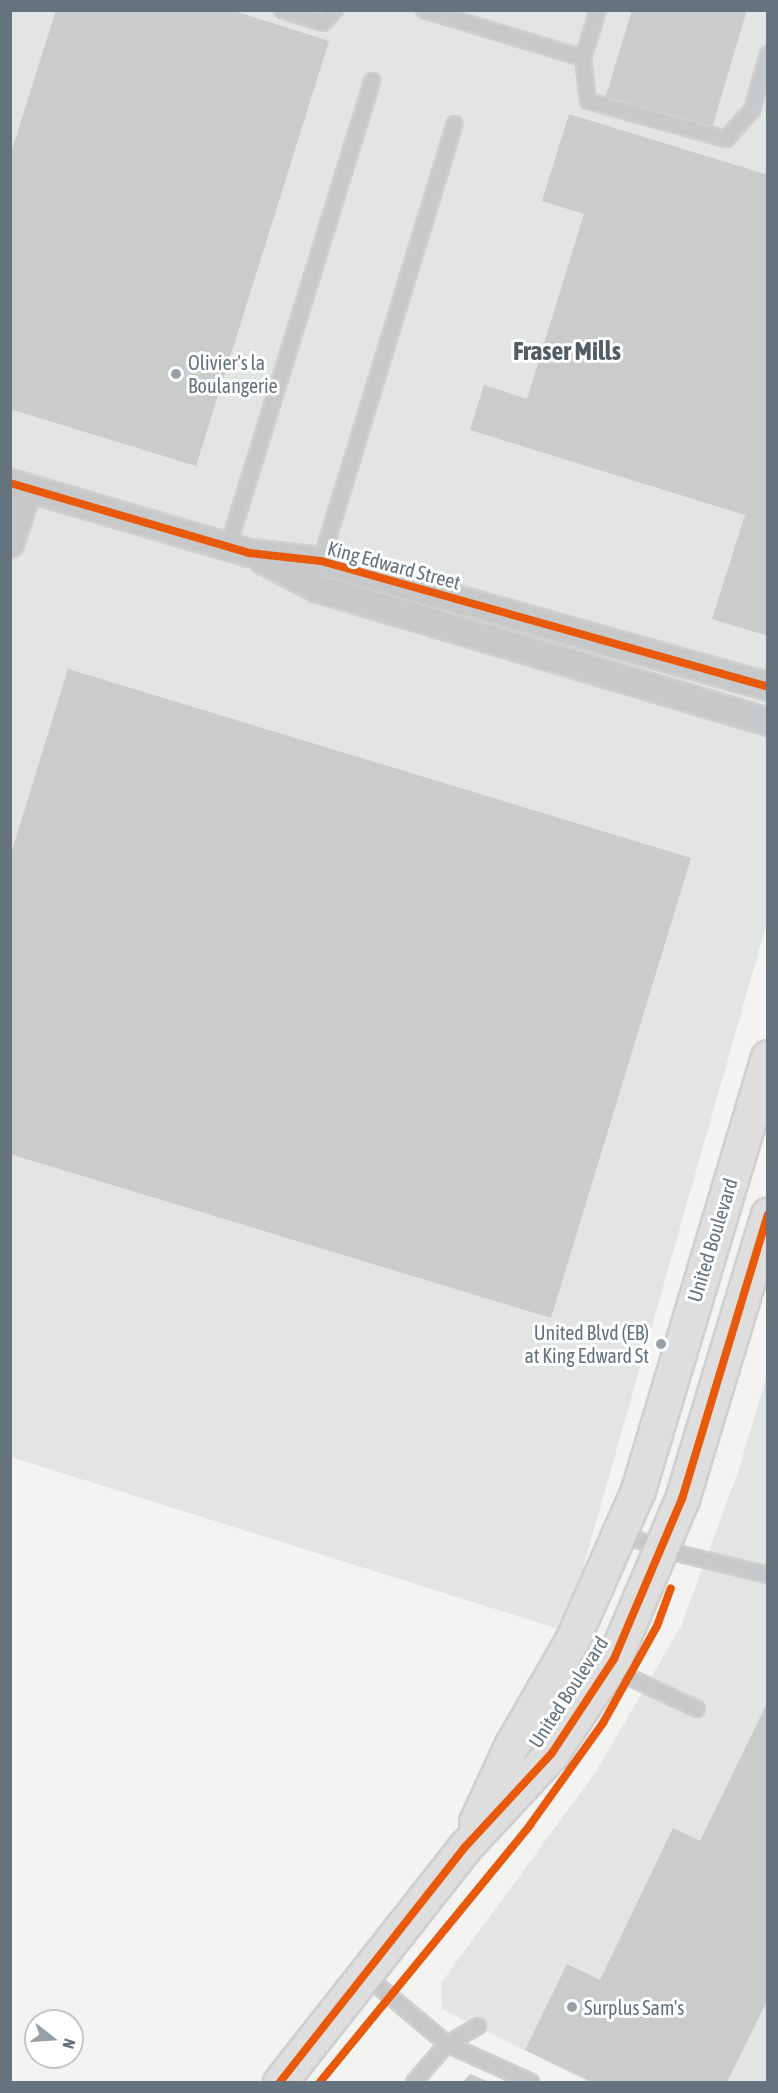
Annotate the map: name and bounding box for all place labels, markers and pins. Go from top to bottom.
place label: Olivier's la Boulangerie [188,350,278,397]
marker: Olivier's la Boulangerie [169,367,183,381]
place label: United Blvd (EB) at King Edward St [524,1320,649,1367]
marker: United Blvd (EB) at King Edward St [654,1337,668,1351]
place label: Surplus Sam's [584,1995,684,2019]
marker: Surplus Sam's [565,2000,579,2014]

